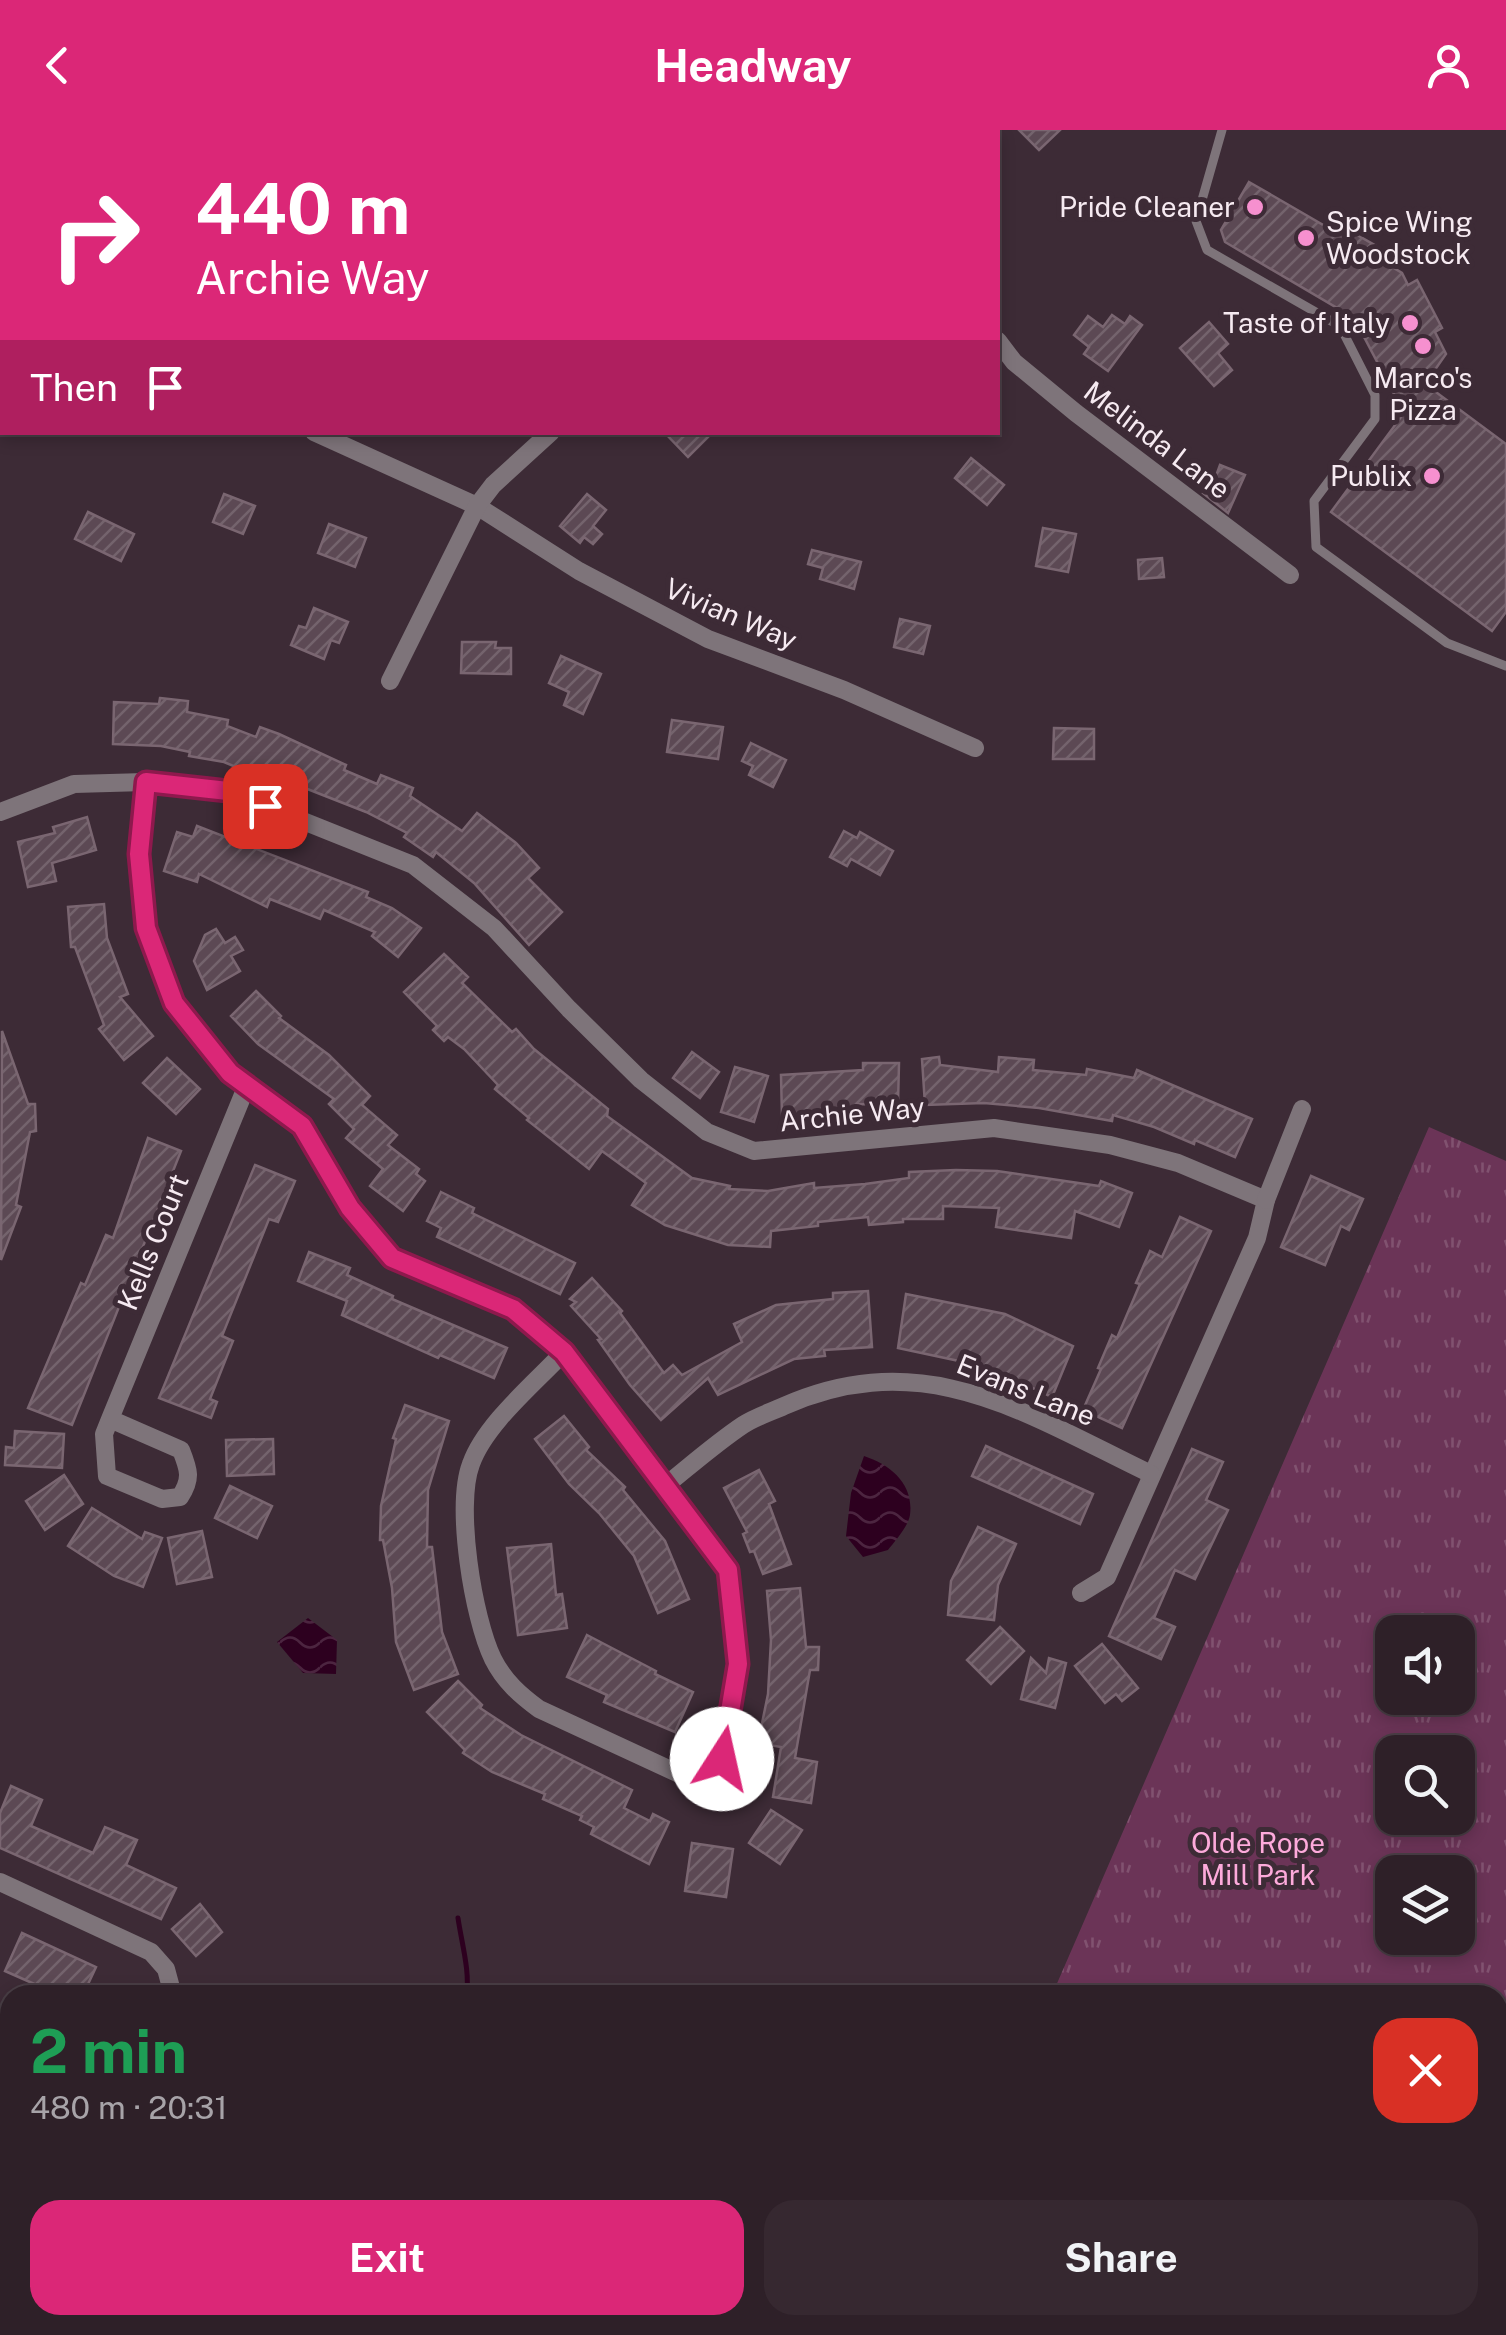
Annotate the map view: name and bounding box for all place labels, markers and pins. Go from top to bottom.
place label: Pride Cleaner [1059,190,1235,223]
marker: Pride Cleaner [1244,196,1266,218]
place label: Spice Wing Woodstock [1326,205,1473,270]
marker: Spice Wing Woodstock [1295,227,1317,249]
place label: Taste of Italy [1223,306,1390,339]
marker: Taste of Italy [1399,312,1421,334]
marker: Marco's Pizza [1412,335,1434,357]
place label: Marco's Pizza [1374,361,1472,426]
place label: Publix [1330,459,1412,492]
marker: Publix [1421,465,1443,487]
pin [223,764,308,849]

